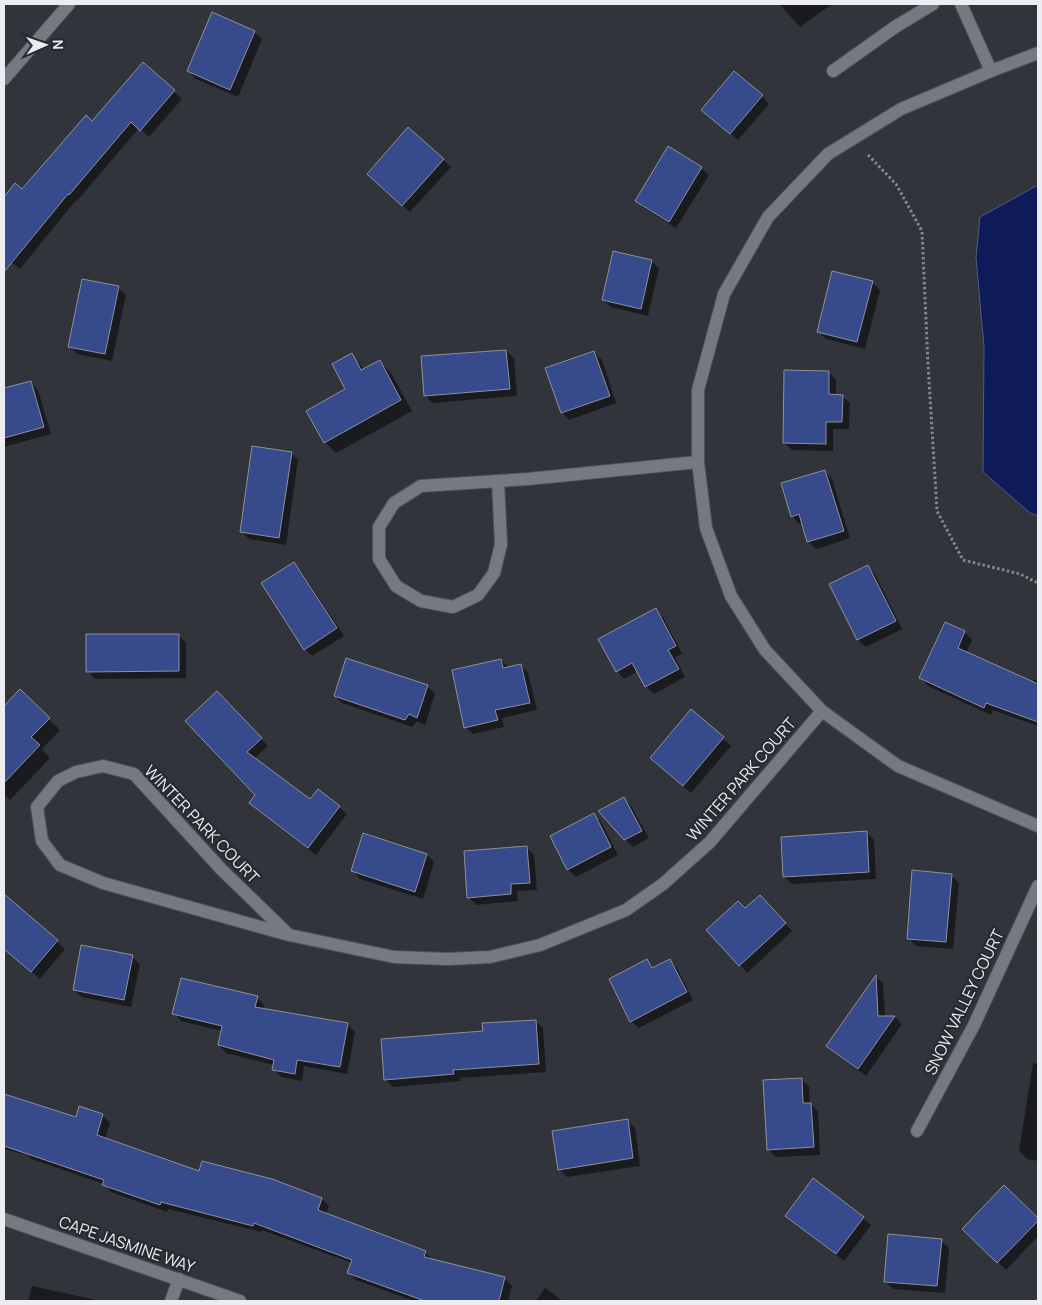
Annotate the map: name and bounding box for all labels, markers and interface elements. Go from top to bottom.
north arrow [20,20,70,70]
text: N [49,39,68,50]
street label: WINTER PARK COURT [681,712,801,845]
street label: WINTER PARK COURT [140,760,265,888]
street label: SNOW VALLEY COURT [919,925,1009,1079]
street label: CAPE JASMINE WAY [56,1210,198,1278]

